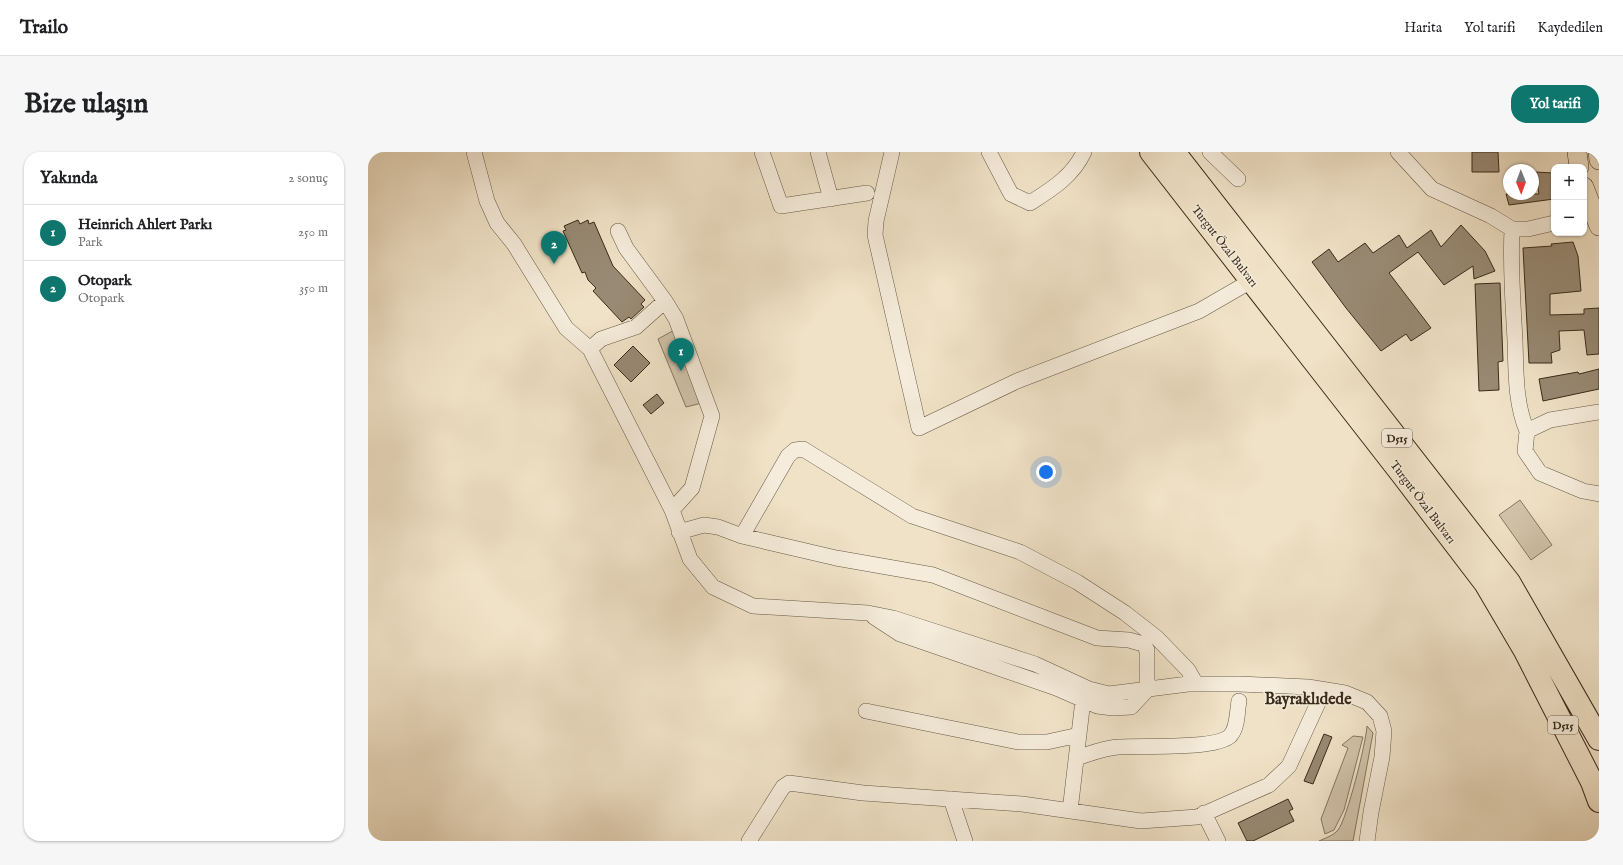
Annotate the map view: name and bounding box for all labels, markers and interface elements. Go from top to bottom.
text: Trailo [20,16,68,40]
text: Harita [1404,19,1442,37]
text: Yol tarifi [1464,19,1516,37]
text: Kaydedilen [1538,19,1603,37]
button: Yol tarifi [1511,85,1599,123]
text: Bize ulaşın [24,87,148,122]
north arrow [1503,164,1539,200]
map controls [1551,164,1587,236]
button: + [1551,164,1587,200]
text: Yakında [40,168,98,189]
text: 2 sonuç [288,170,328,187]
button: − [1551,200,1587,236]
street label: Turgut Özal Bulvarı [1188,202,1262,290]
text: Heinrich Ahlert Parkı [78,215,212,234]
text: 1 [51,224,55,241]
text: 250 m [298,224,328,241]
pin: 2 [541,231,567,264]
text: Park [78,234,103,251]
text: Otopark [78,271,132,290]
text: 2 [50,280,56,297]
text: 350 m [299,280,328,297]
text: Otopark [78,290,125,307]
pin: 1 [668,338,694,371]
road number: D515 [1382,429,1412,447]
street label: Turgut Özal Bulvarı [1387,457,1459,547]
your location [1036,462,1056,482]
district label: Bayraklıdede [1265,690,1352,710]
road number: D515 [1548,716,1578,734]

